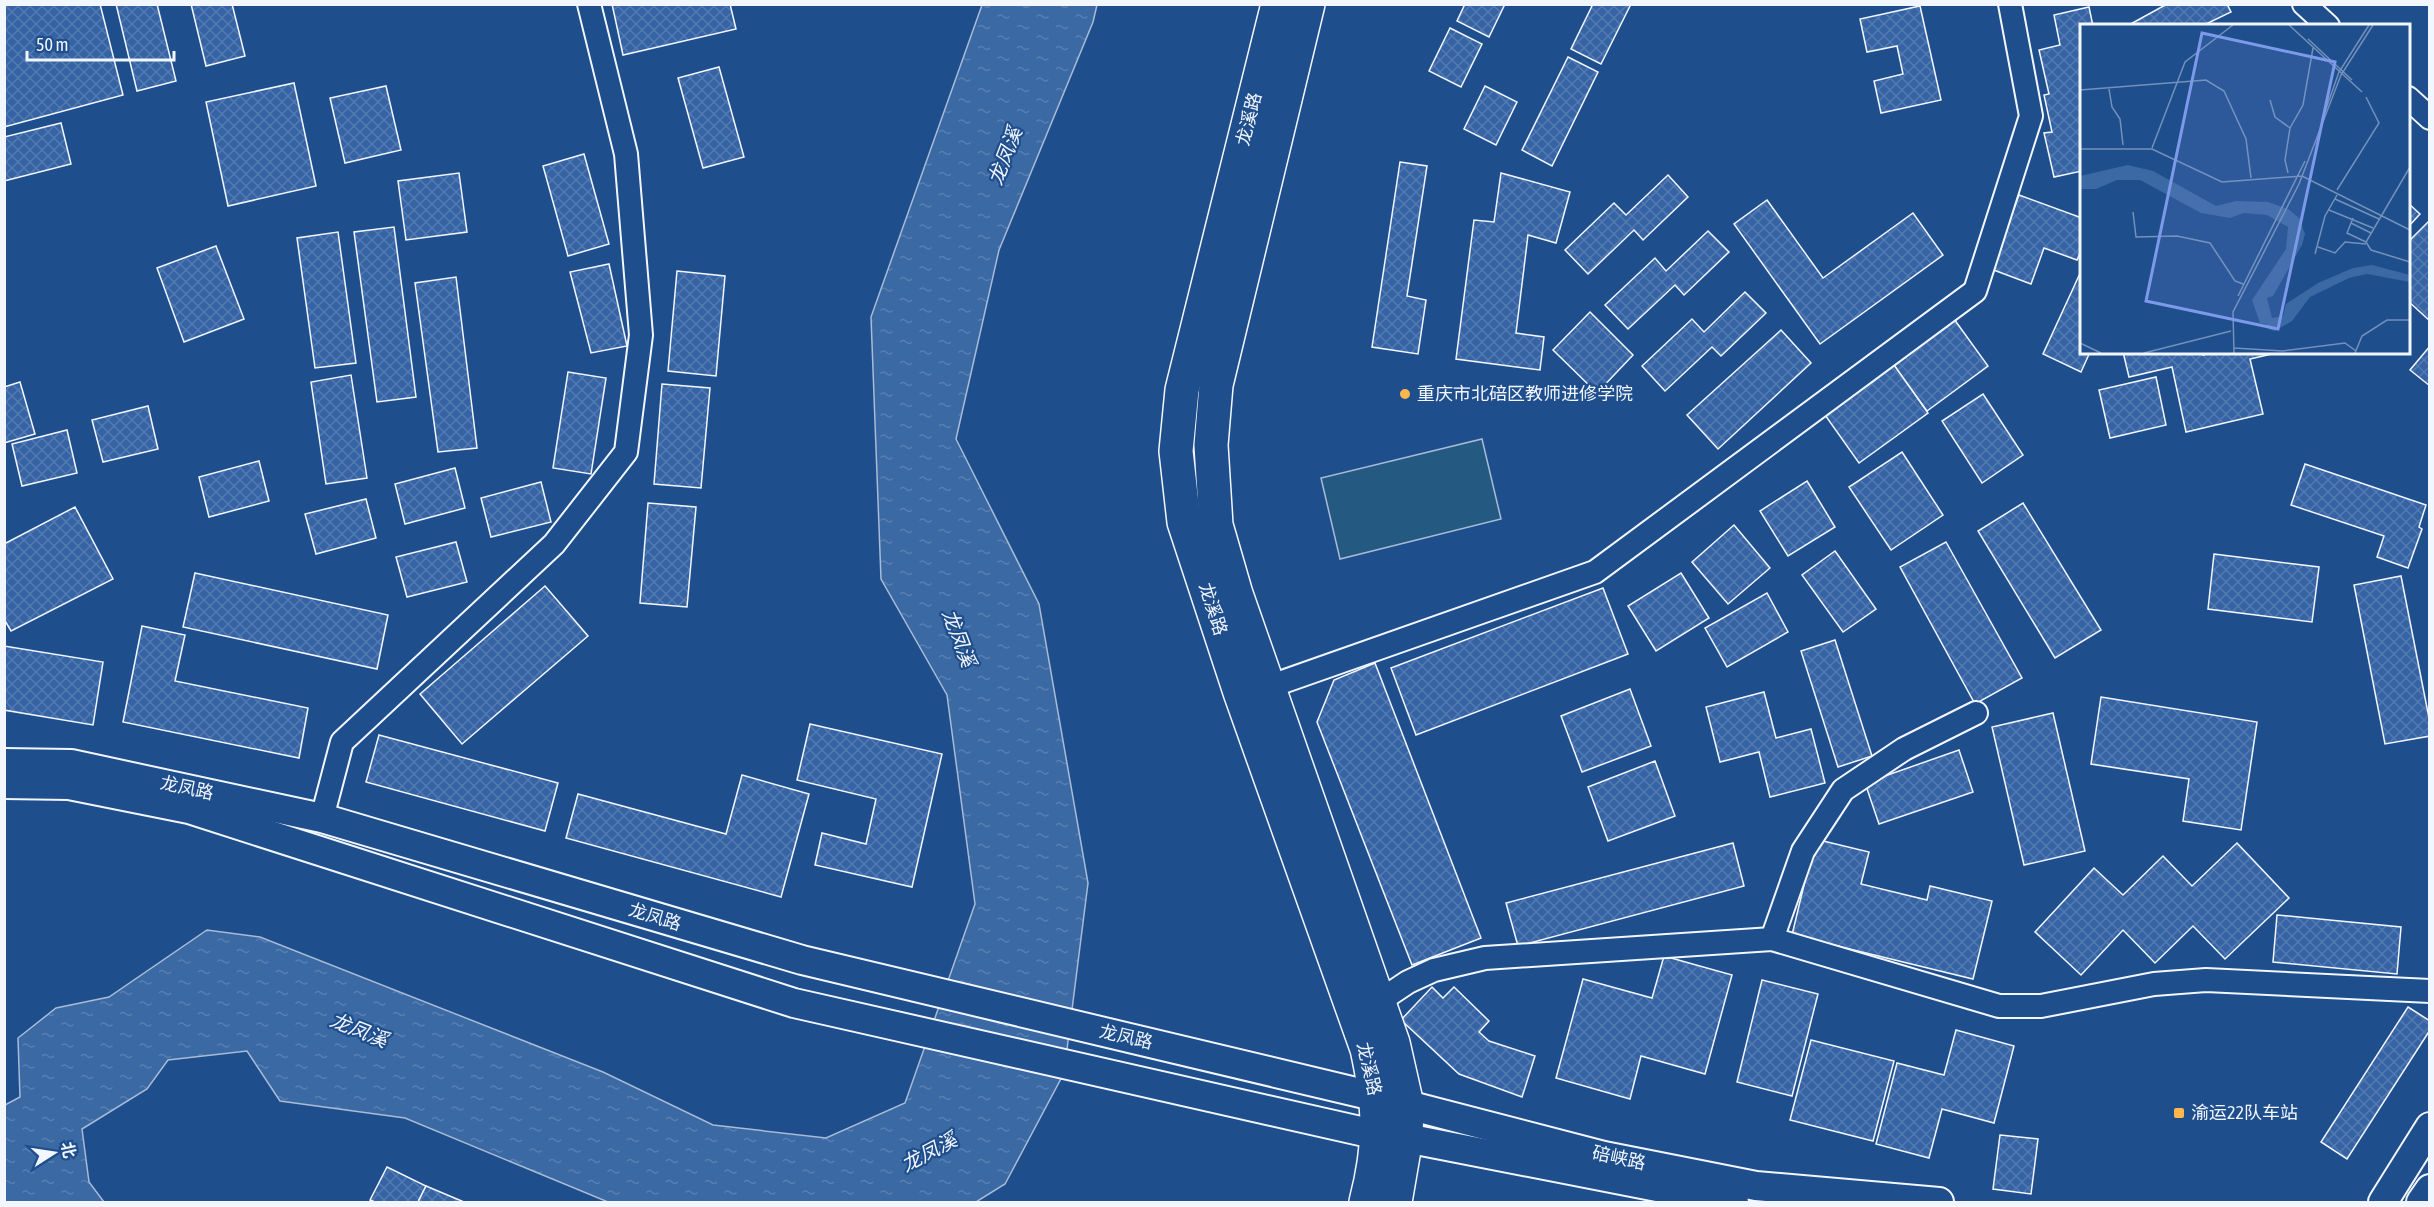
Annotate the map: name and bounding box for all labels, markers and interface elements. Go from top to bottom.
scale bar [27,24,174,62]
inset map [2080,24,2410,354]
text: 50 m [36,34,68,55]
street label: 龙溪路 [1232,90,1265,148]
water label: 龙凤溪 [983,122,1027,188]
place label: 重庆市北碚区教师进修学院 [1417,383,1633,404]
marker: 重庆市北碚区教师进修学院 [1398,387,1412,401]
street label: 龙溪路 [1195,580,1232,638]
water label: 龙凤溪 [938,606,982,672]
street label: 龙凤路 [159,772,216,803]
street label: 龙凤路 [626,899,684,934]
water label: 龙凤溪 [327,1008,393,1052]
street label: 龙凤路 [1097,1020,1155,1053]
street label: 龙溪路 [1353,1040,1386,1098]
place label: 渝运22队车站 [2191,1102,2298,1123]
marker: 渝运22队车站 [2172,1106,2186,1120]
north arrow [24,1123,84,1183]
water label: 龙凤溪 [897,1126,962,1176]
text: 北 [58,1140,79,1160]
street label: 碚峡路 [1591,1142,1648,1173]

